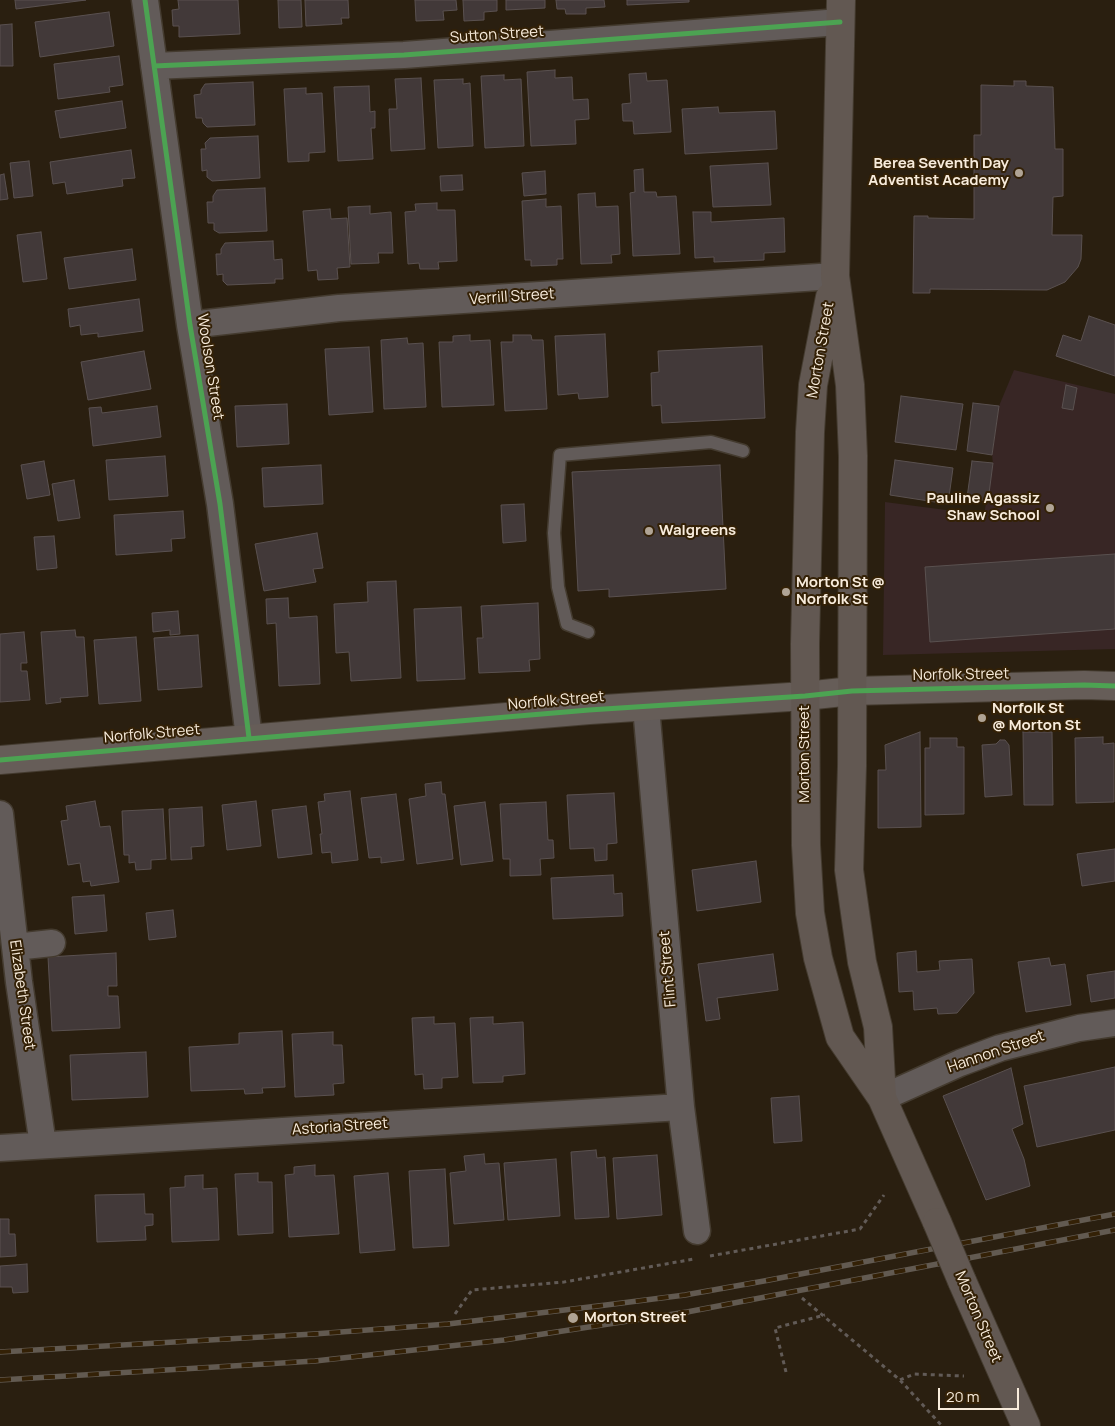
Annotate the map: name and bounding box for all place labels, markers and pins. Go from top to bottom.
place label: Berea Seventh Day Adventist Academy [868,155,1009,190]
marker: Berea Seventh Day Adventist Academy [1013,167,1025,179]
place label: Pauline Agassiz Shaw School [927,490,1040,525]
marker: Pauline Agassiz Shaw School [1044,502,1056,514]
place label: Walgreens [659,522,736,540]
marker: Walgreens [643,525,655,537]
place label: Morton St @ Norfolk St [796,574,885,609]
marker: Morton St @ Norfolk St [780,586,792,598]
place label: Norfolk St @ Morton St [992,700,1081,735]
marker: Norfolk St @ Morton St [976,712,988,724]
place label: Morton Street [584,1309,687,1327]
marker: Morton Street [566,1311,580,1325]

